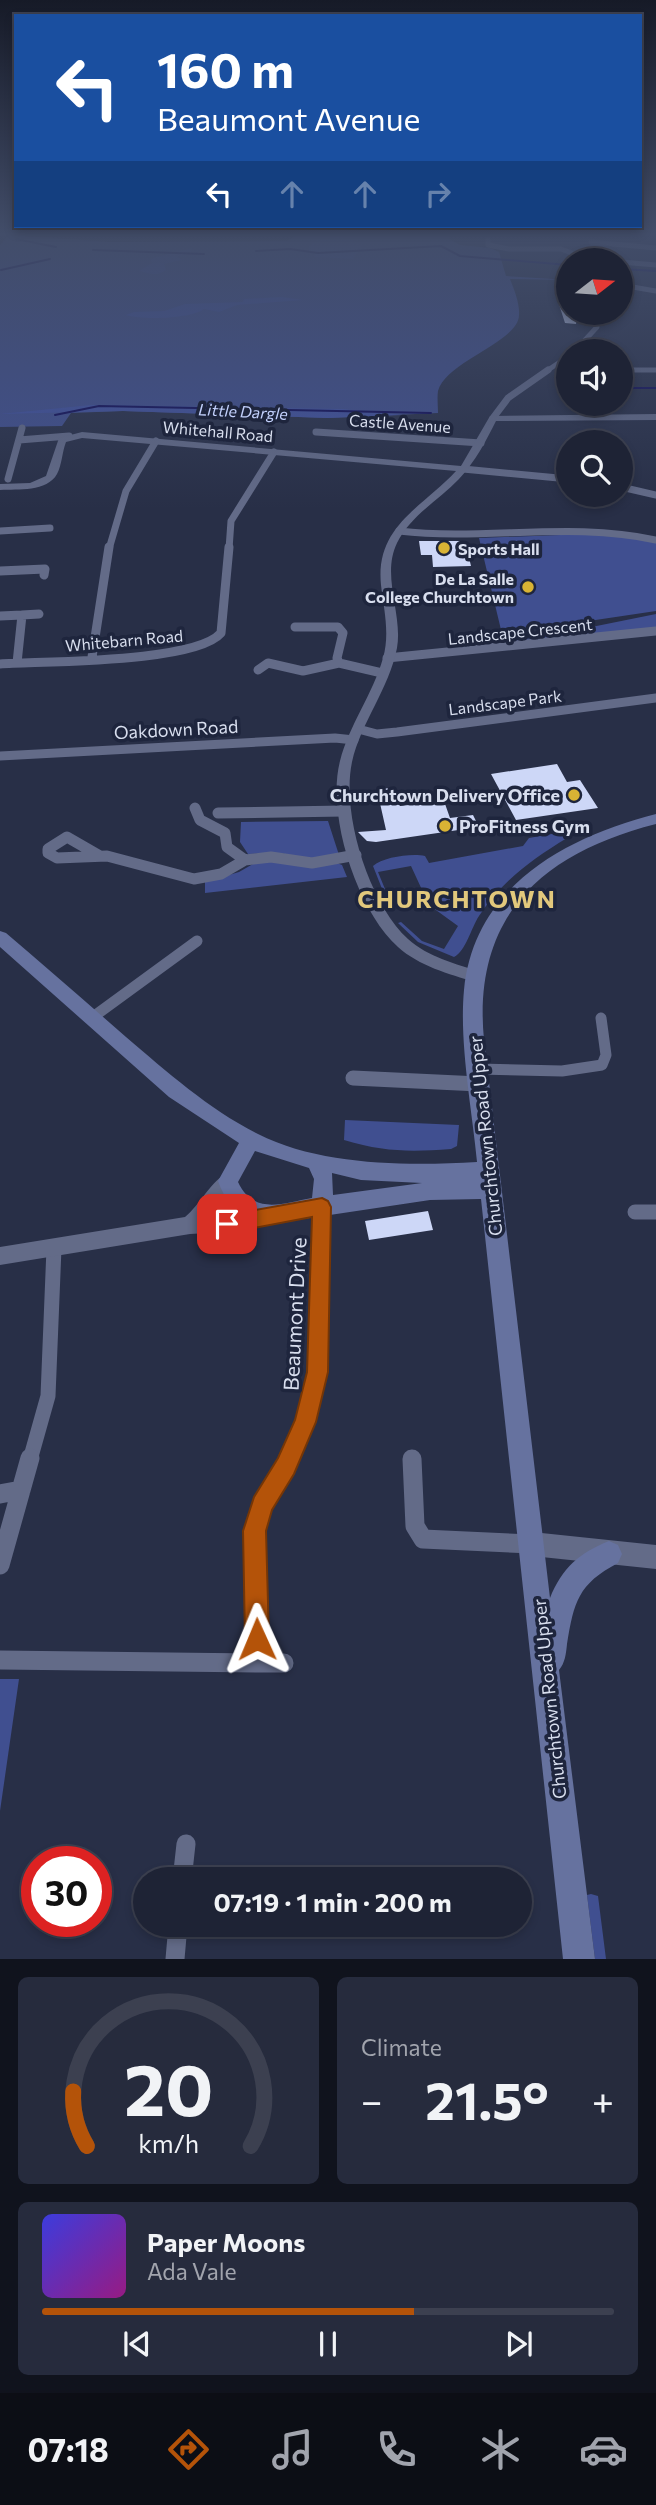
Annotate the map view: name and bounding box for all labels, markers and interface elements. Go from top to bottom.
text: 160 m [157,38,294,98]
icon: left [42,42,133,133]
text: Beaumont Avenue [157,98,420,138]
icon: left [200,175,238,213]
icon: ahead [273,175,311,213]
icon: ahead [346,175,384,213]
icon: right [419,175,457,213]
north arrow [556,248,634,326]
map controls [556,248,633,507]
button: sound [556,339,633,416]
water label: Little Dargle [198,399,289,423]
street label: Castle Avenue [348,410,452,436]
street label: Whitehall Road [162,417,274,445]
button: search [556,430,633,507]
place label: Sports Hall [458,539,540,558]
marker: Sports Hall [436,540,452,556]
place label: De La Salle College Churchtown [365,569,514,606]
marker: De La Salle College Churchtown [520,579,536,595]
street label: Landscape Crescent [447,614,594,648]
street label: Whitebarn Road [64,625,184,655]
street label: Landscape Park [447,686,563,718]
street label: Oakdown Road [113,715,239,743]
place label: Churchtown Delivery Office [330,784,560,806]
marker: Churchtown Delivery Office [566,787,582,803]
place label: ProFitness Gym [459,815,590,837]
marker: ProFitness Gym [437,818,453,834]
district label: CHURCHTOWN [357,884,557,913]
street label: Churchtown Road Upper [464,1035,506,1237]
pin [197,1194,257,1254]
icon: arrive [208,1205,246,1243]
street label: Beaumont Drive [277,1237,311,1391]
street label: Churchtown Road Upper [528,1598,570,1800]
position arrow [220,1602,294,1676]
speed limit sign: 30 [21,1846,112,1937]
text: 07:19 · 1 min · 200 m [213,1886,452,1917]
text: Climate [361,2033,442,2061]
text: 20 [124,2043,213,2132]
text: 21.5° [425,2067,549,2131]
text: − [361,2076,383,2123]
text: + [592,2076,614,2123]
text: km/h [138,2128,199,2158]
text: Paper Moons [147,2226,305,2257]
text: Ada Vale [147,2257,237,2285]
icon: previous [118,2325,156,2363]
icon: pause [309,2325,347,2363]
icon: next [500,2325,538,2363]
icon: directions [164,2425,213,2474]
icon: music [268,2425,317,2474]
icon: phone [372,2425,421,2474]
icon: climate [476,2425,525,2474]
icon: car [579,2425,628,2474]
text: 07:18 [27,2429,109,2469]

